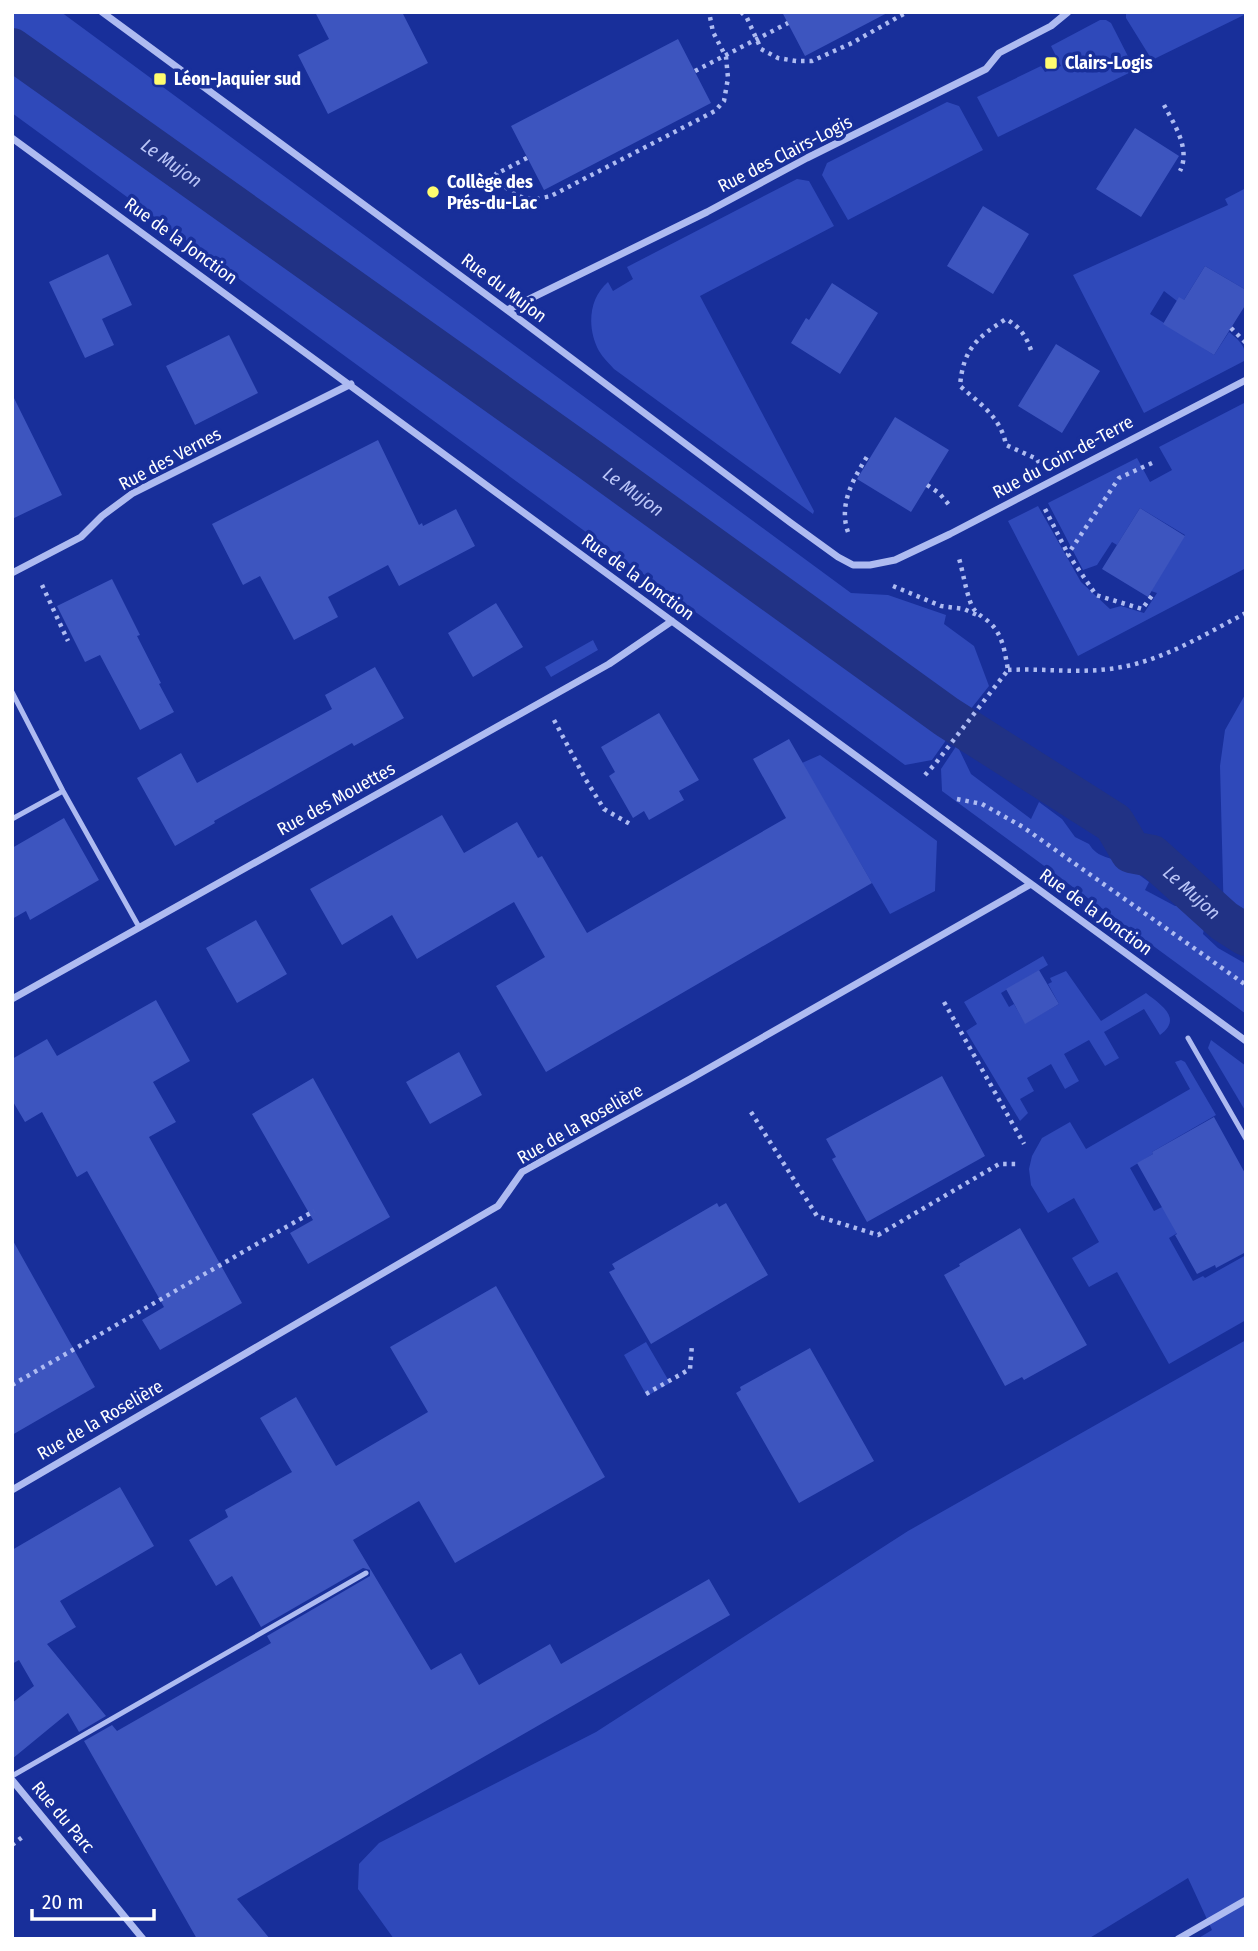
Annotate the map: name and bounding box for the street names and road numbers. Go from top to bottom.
street label: Rue des Clairs-Logis [714,111,856,197]
street label: Rue de la Jonction [120,193,242,289]
street label: Rue du Mujon [457,249,551,327]
street label: Rue du Coin-de-Terre [989,411,1137,503]
street label: Rue des Vernes [115,423,225,495]
street label: Rue de la Jonction [577,529,699,625]
street label: Rue des Mouettes [273,757,399,840]
street label: Rue de la Jonction [1035,864,1157,960]
street label: Rue de la Roselière [513,1079,647,1169]
street label: Rue de la Roselière [33,1375,167,1465]
street label: Rue du Parc [27,1777,99,1857]

